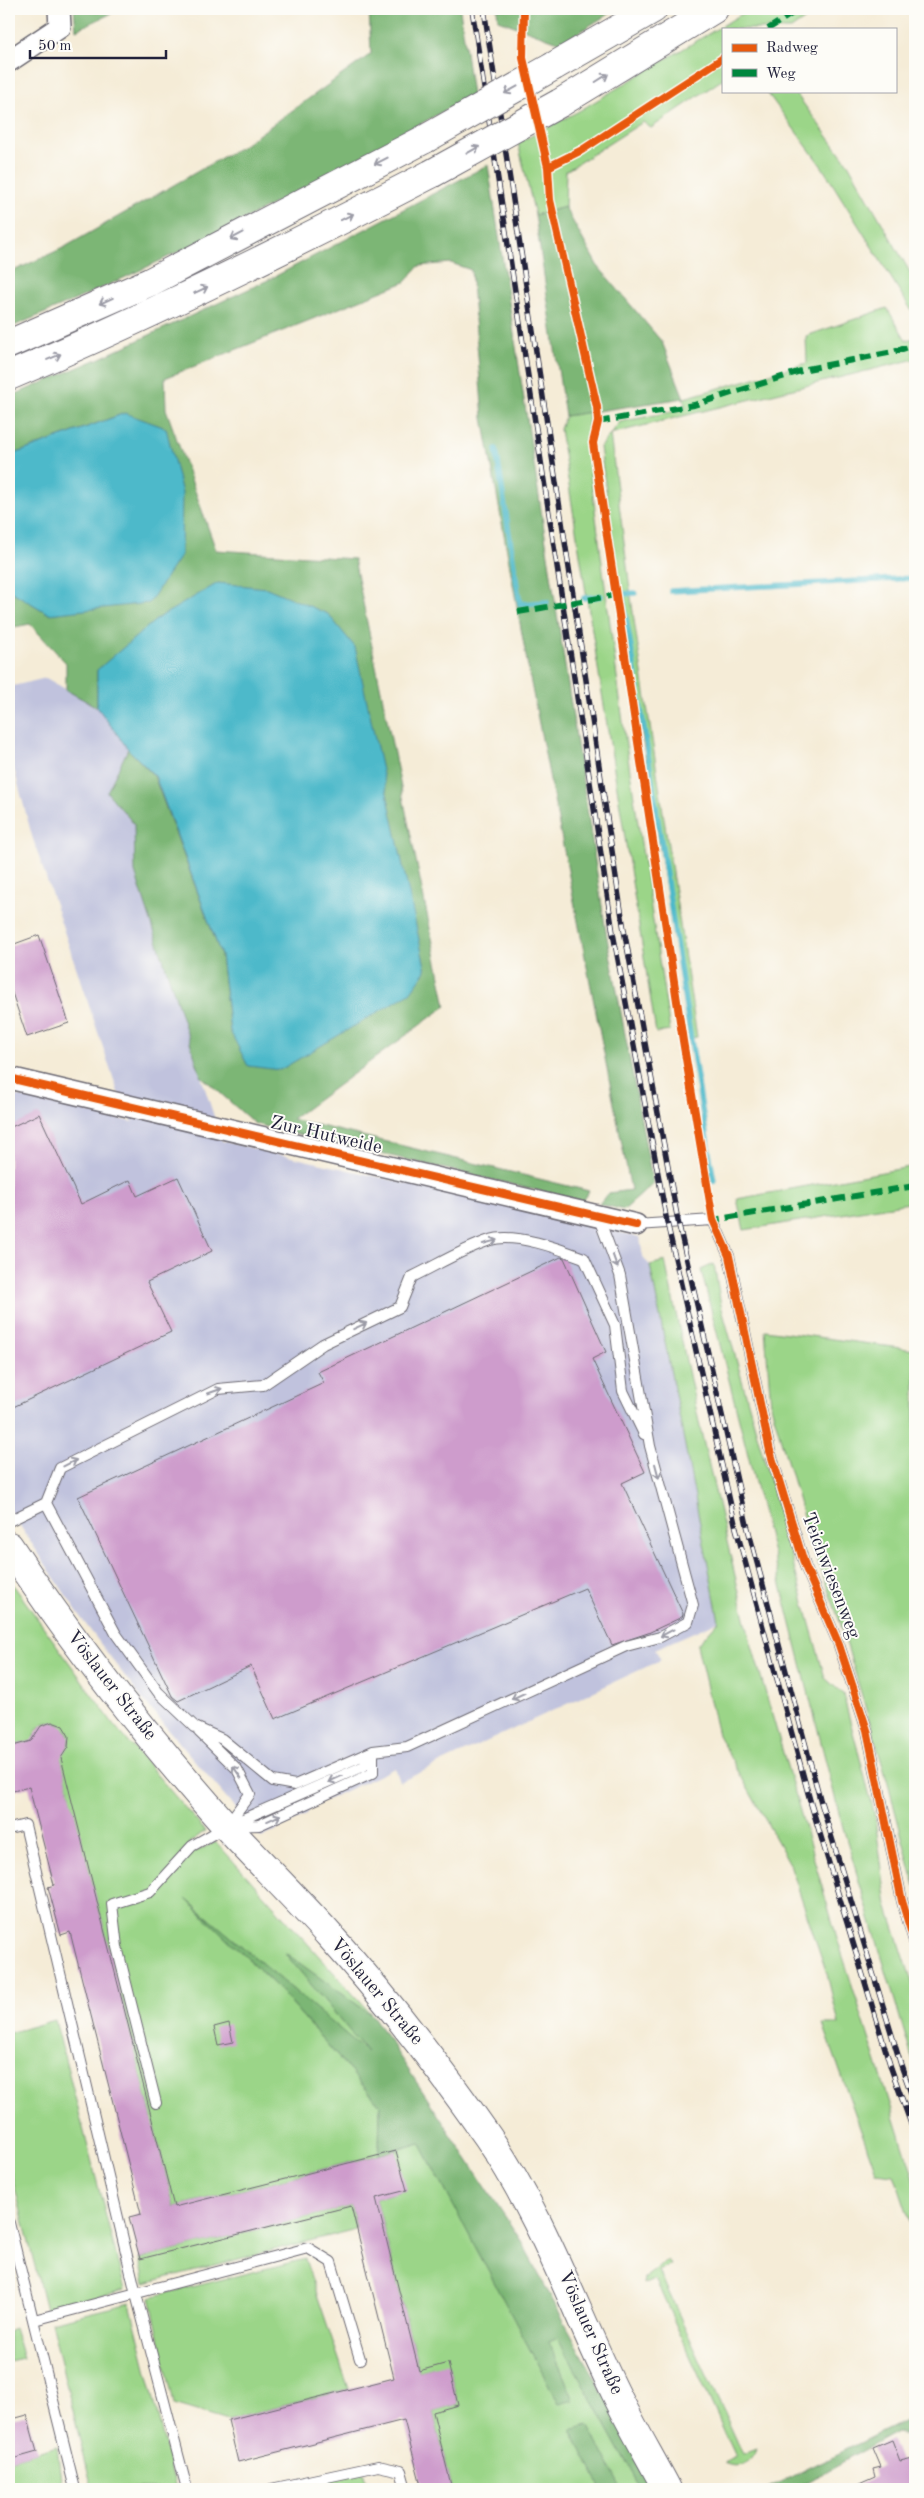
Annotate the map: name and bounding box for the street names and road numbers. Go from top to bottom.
street label: Zur Hutweide [268,1114,384,1158]
street label: Teichwiesenweg [797,1510,863,1642]
street label: Vöslauer Straße [63,1628,159,1744]
street label: Vöslauer Straße [326,1935,426,2049]
street label: Vöslauer Straße [554,2268,626,2398]

